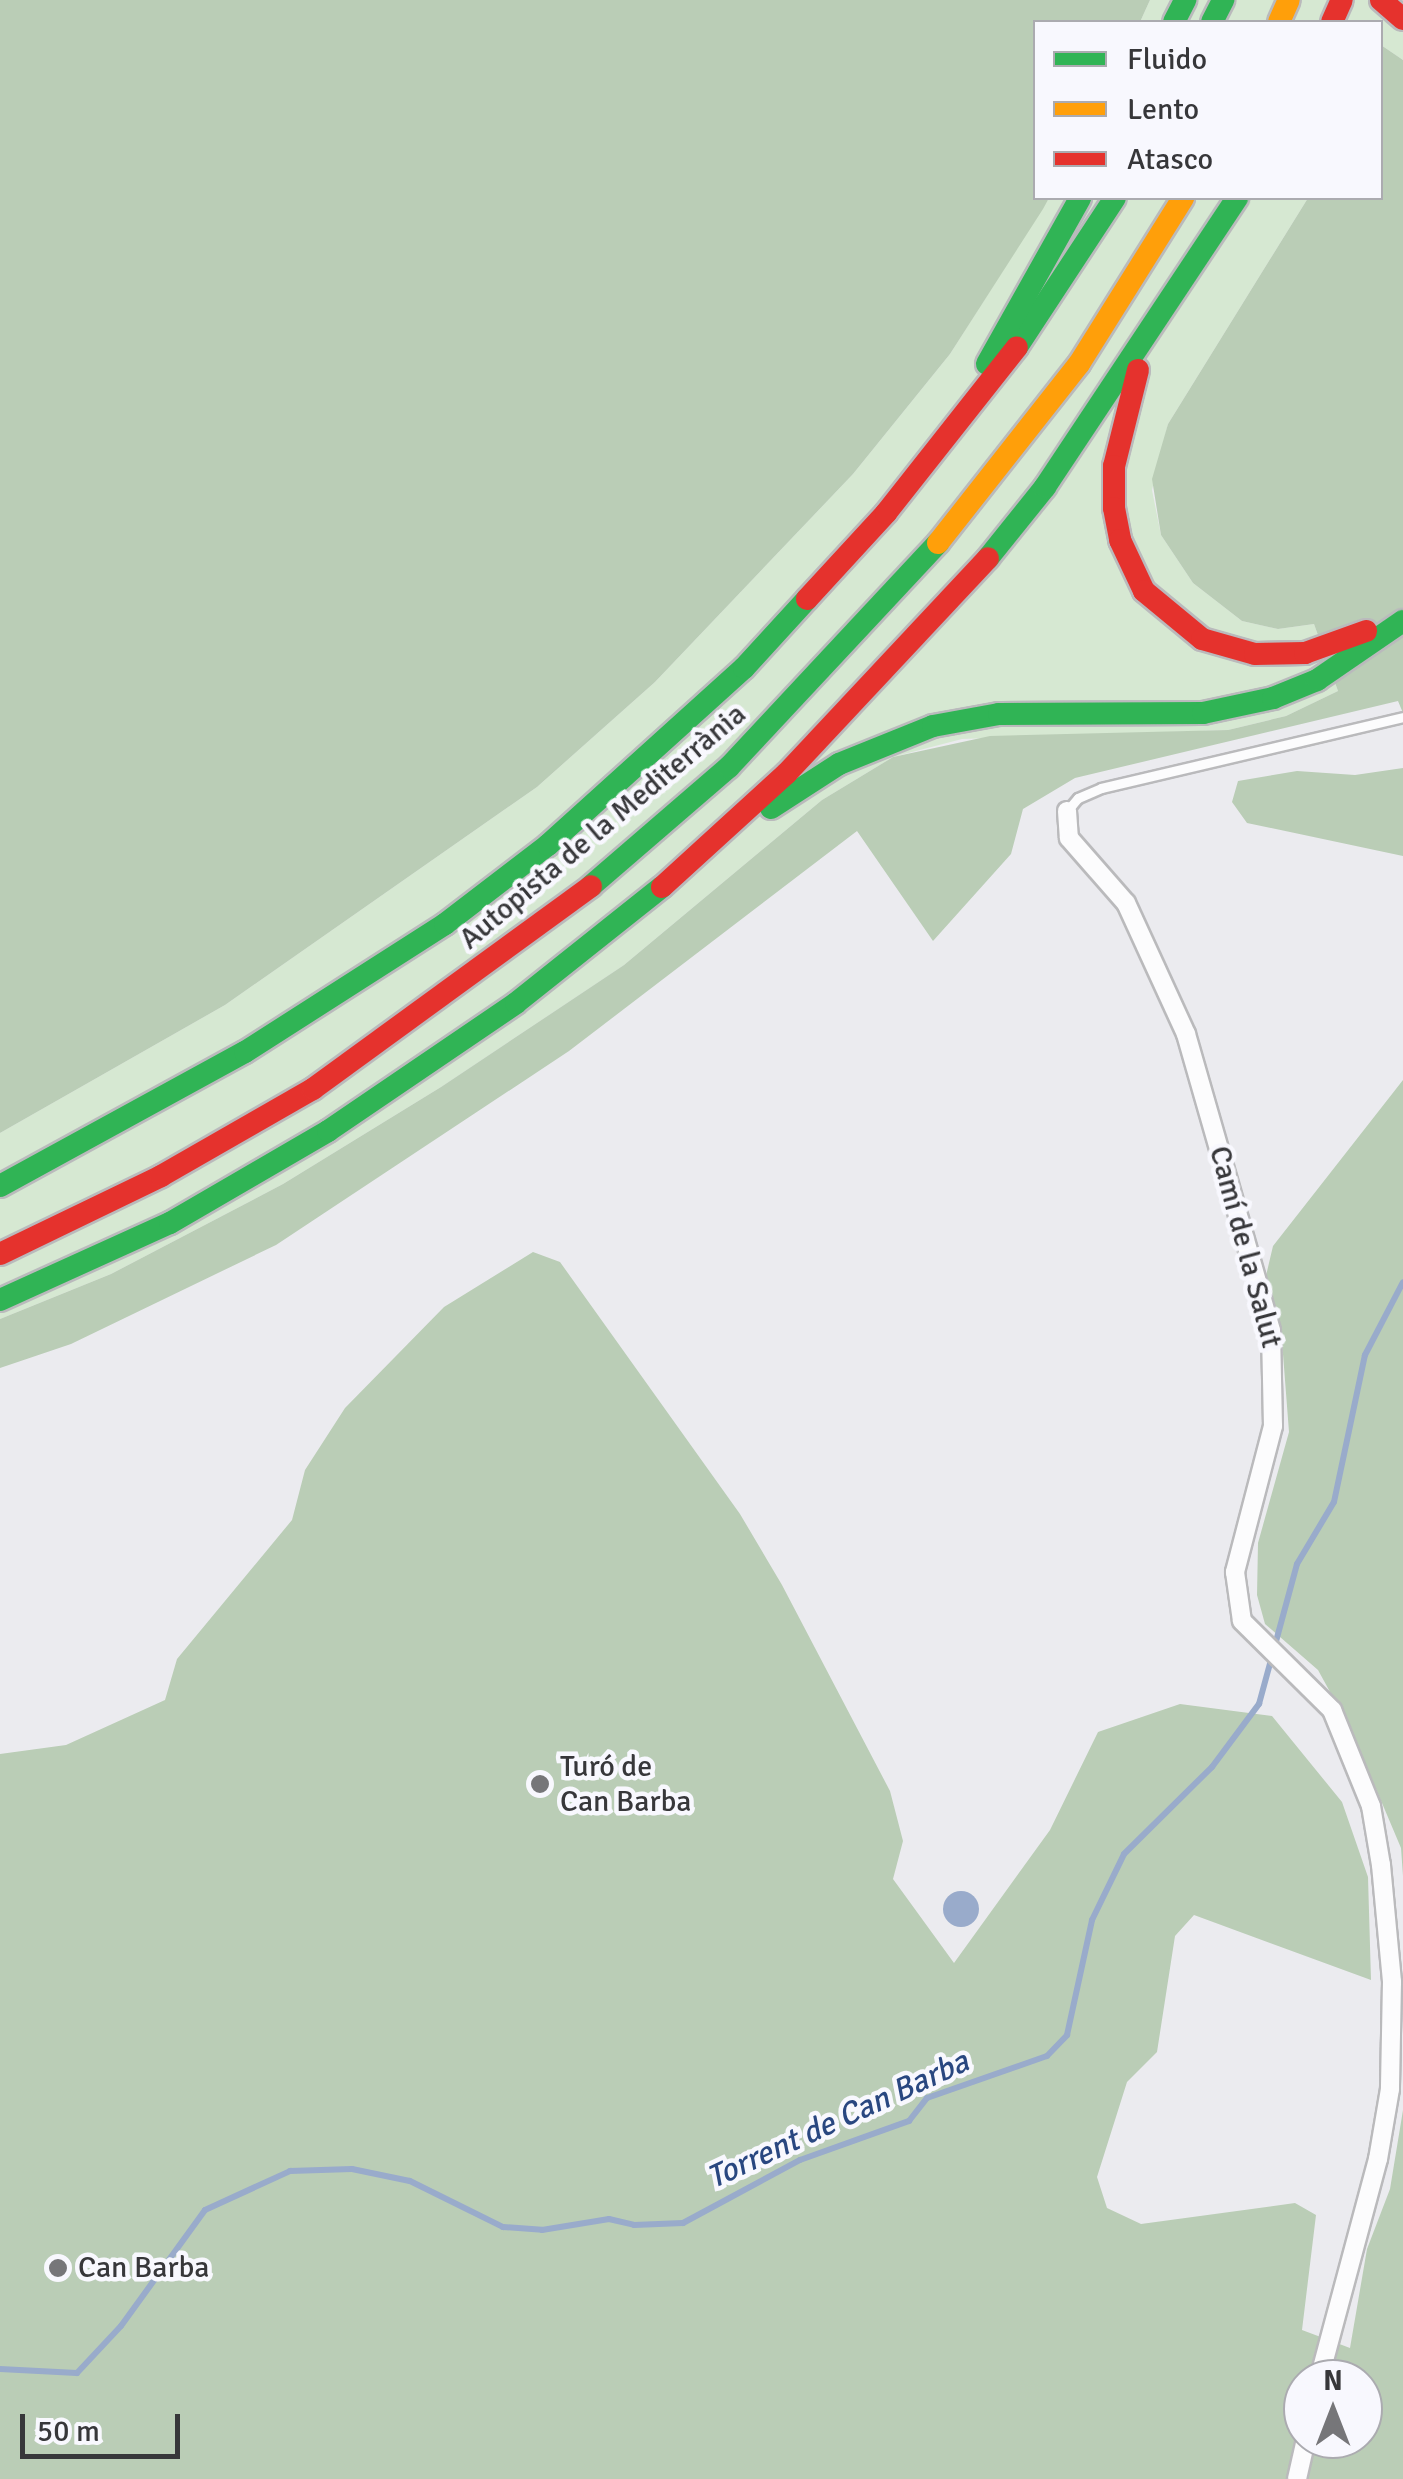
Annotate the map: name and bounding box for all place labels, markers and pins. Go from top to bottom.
place label: Turó de Can Barba [560,1749,692,1820]
marker: Turó de Can Barba [529,1773,551,1795]
place label: Can Barba [78,2250,210,2286]
marker: Can Barba [47,2257,69,2279]

